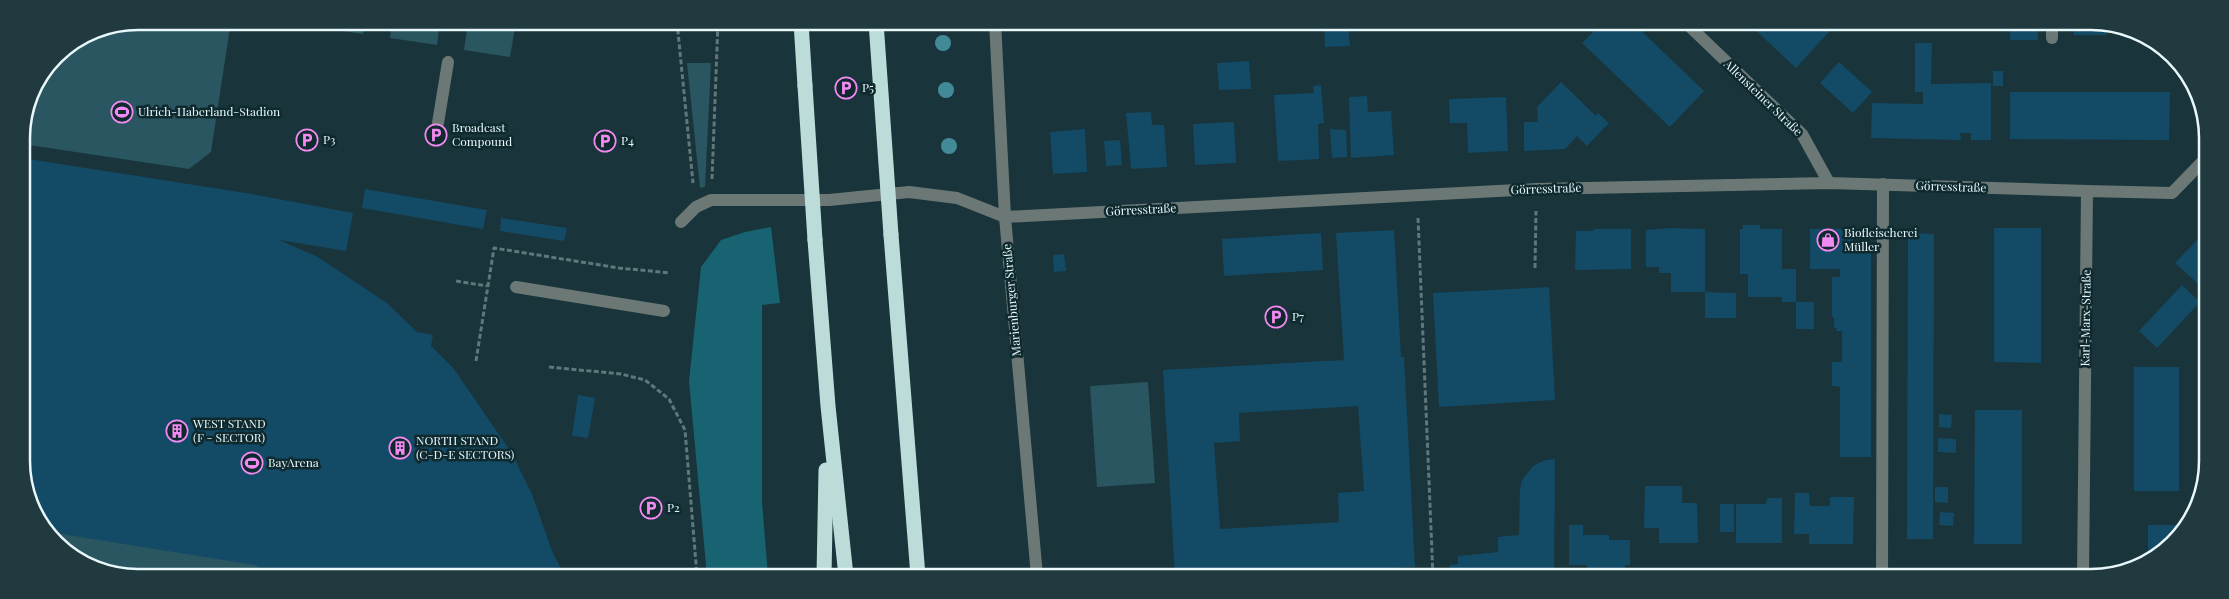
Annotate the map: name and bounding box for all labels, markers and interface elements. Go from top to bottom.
street label: Allensteiner Straße [1720,55,1806,139]
parking icon: P5 [834,76,858,100]
place label: P5 [862,79,874,95]
sports icon: Ulrich-Haberland-Stadion [110,100,134,124]
place label: Ulrich-Haberland-Stadion [138,103,280,119]
place label: Broadcast Compound [452,119,512,149]
parking icon: Broadcast Compound [424,123,448,147]
parking icon: P3 [295,128,319,152]
parking icon: P4 [593,129,617,153]
place label: P3 [323,131,335,147]
place label: P4 [621,132,634,148]
street label: Görresstraße [1915,177,1987,195]
street label: Görresstraße [1510,179,1582,197]
street label: Görresstraße [1105,199,1177,219]
place label: Biofleischerei Müller [1844,224,1918,254]
shop icon: Biofleischerei Müller [1816,228,1840,252]
street label: Marienburger Straße [998,243,1024,357]
street label: Karl-Marx-Straße [2076,269,2094,367]
parking icon: P7 [1264,305,1288,329]
place label: P7 [1292,308,1304,324]
place label: WEST STAND (F - SECTOR) [192,415,266,445]
building icon: WEST STAND (F - SECTOR) [165,419,189,443]
place label: NORTH STAND (C-D-E SECTORS) [416,432,514,462]
building icon: NORTH STAND (C-D-E SECTORS) [388,436,412,460]
sports icon: BayArena [240,451,264,475]
place label: BayArena [268,454,319,470]
parking icon: P2 [639,496,663,520]
place label: P2 [667,499,680,515]

